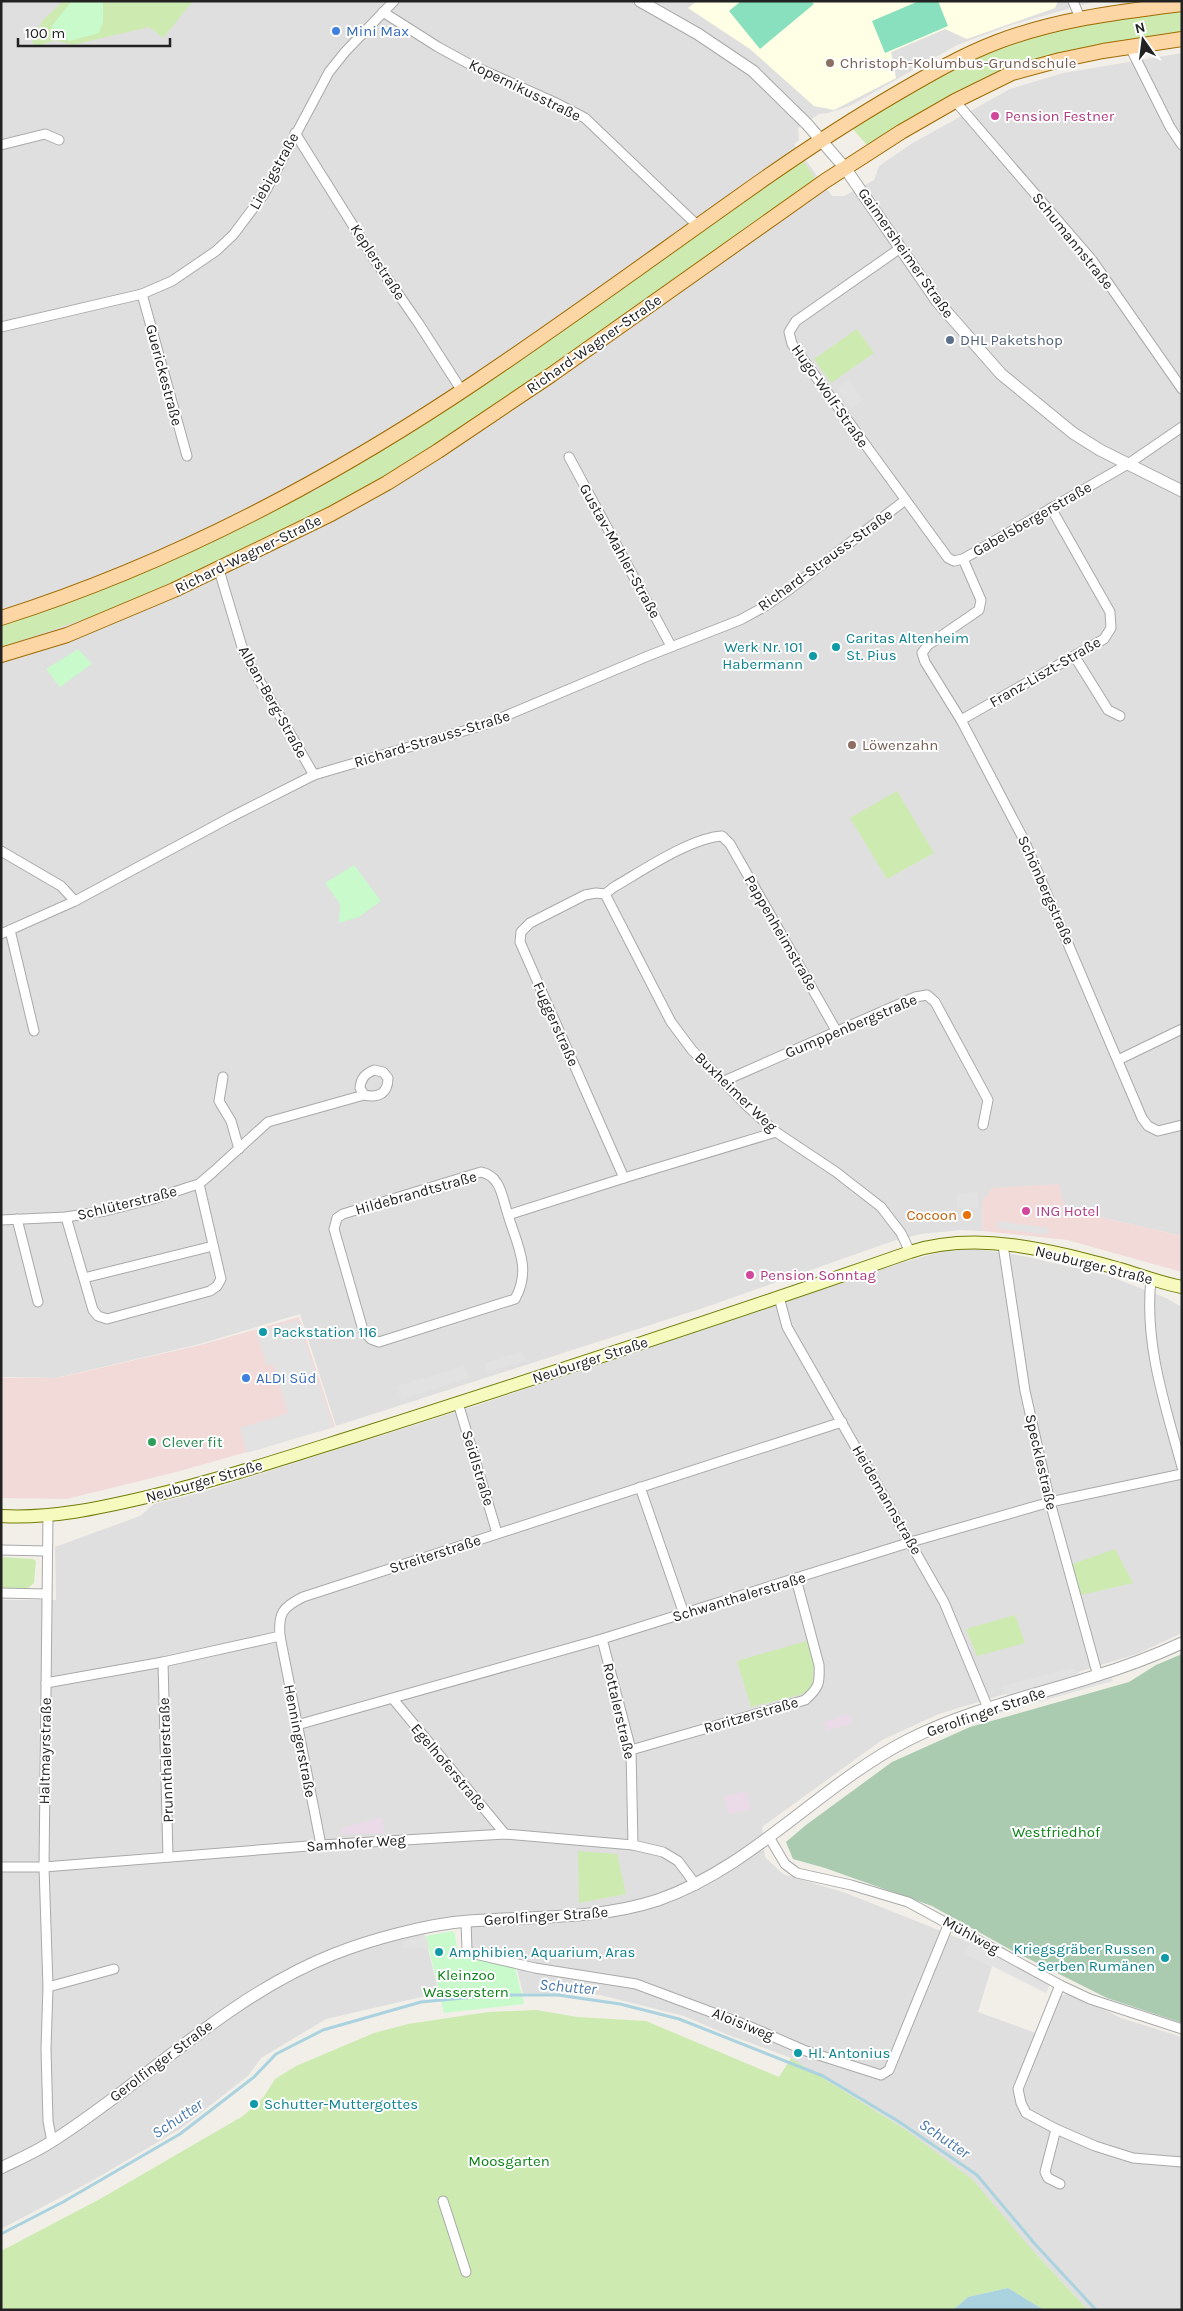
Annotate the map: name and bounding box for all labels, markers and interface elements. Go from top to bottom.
scale bar [18,15,170,47]
north arrow [1118,15,1168,65]
text: N [1133,18,1147,37]
place label: Mini Max [346,22,409,40]
text: 100 m [25,24,65,42]
marker: Mini Max [330,25,342,37]
place label: Christoph-Kolumbus-Grundschule [840,54,1076,72]
street label: Kopernikusstraße [466,55,584,125]
marker: Christoph-Kolumbus-Grundschule [824,57,836,69]
place label: Pension Festner [1005,107,1115,125]
marker: Pension Festner [989,110,1001,122]
street label: Liebigstraße [245,129,303,213]
street label: Gaimersheimer Straße [854,184,958,322]
street label: Schumannstraße [1028,189,1118,293]
street label: Keplerstraße [347,221,409,303]
street label: Richard-Wagner-Straße [523,291,665,397]
street label: Guerickestraße [142,322,186,428]
place label: DHL Paketshop [960,331,1063,349]
marker: DHL Paketshop [944,334,956,346]
street label: Hugo-Wolf-Straße [788,341,872,451]
street label: Gabelsbergerstraße [969,478,1095,560]
street label: Gustav-Mahler-Straße [575,481,665,621]
street label: Richard-Strauss-Straße [754,505,896,615]
street label: Richard-Wagner-Straße [172,511,324,597]
place label: Caritas Altenheim St. Pius [846,629,969,664]
street label: Franz-Liszt-Straße [986,633,1104,711]
place label: Werk Nr. 101 Habermann [722,638,803,673]
marker: Caritas Altenheim St. Pius [830,641,842,653]
street label: Alban-Berg-Straße [235,643,311,761]
marker: Werk Nr. 101 Habermann [807,650,819,662]
street label: Richard-Strauss-Straße [352,707,512,771]
place label: Löwenzahn [862,736,938,754]
marker: Löwenzahn [846,739,858,751]
street label: Schönbergstraße [1014,833,1078,947]
street label: Pappenheimstraße [741,872,821,994]
street label: Fuggerstraße [529,979,583,1069]
street label: Gumppenbergstraße [782,990,920,1062]
street label: Buxheimer Weg [691,1048,781,1136]
street label: Hildebrandtstraße [353,1167,479,1219]
street label: Schlüterstraße [75,1182,179,1224]
place label: ING Hotel [1036,1202,1099,1220]
marker: ING Hotel [1020,1205,1032,1217]
place label: Cocoon [906,1206,957,1224]
marker: Cocoon [961,1209,973,1221]
street label: Neuburger Straße [1033,1242,1155,1288]
place label: Pension Sonntag [760,1266,876,1284]
marker: Pension Sonntag [744,1269,756,1281]
place label: Packstation 116 [273,1323,377,1341]
marker: Packstation 116 [257,1326,269,1338]
street label: Neuburger Straße [530,1333,650,1387]
place label: ALDI Süd [256,1369,316,1387]
marker: ALDI Süd [240,1372,252,1384]
street label: Specklestraße [1021,1412,1061,1512]
street label: Seidlstraße [458,1428,498,1508]
place label: Clever fit [162,1433,223,1451]
marker: Clever fit [146,1436,158,1448]
street label: Heidemannstraße [848,1442,926,1558]
street label: Neuburger Straße [144,1456,264,1506]
street label: Streiterstraße [387,1531,483,1577]
street label: Schwanthalerstraße [670,1568,808,1626]
street label: Rottalerstraße [599,1661,639,1761]
street label: Henningerstraße [280,1683,320,1799]
street label: Gerolfinger Straße [924,1683,1048,1741]
street label: Roritzerstraße [702,1693,800,1737]
street label: Haltmayrstraße [35,1697,55,1805]
street label: Prunnthalerstraße [155,1697,177,1823]
street label: Egelhoferstraße [407,1720,491,1814]
park label: Westfriedhof [1012,1823,1101,1841]
street label: Samhofer Weg [306,1831,407,1855]
street label: Gerolfinger Straße [483,1903,609,1929]
street label: Mühlweg [939,1912,1003,1958]
place label: Kriegsgräber Russen Serben Rumänen [1013,1940,1155,1975]
place label: Amphibien, Aquarium, Aras [449,1943,635,1961]
marker: Amphibien, Aquarium, Aras [433,1946,445,1958]
marker: Kriegsgräber Russen Serben Rumänen [1159,1952,1171,1964]
park label: Kleinzoo Wasserstern [423,1966,509,2001]
water label: Schutter [539,1975,598,1999]
street label: Aloisiweg [710,2004,777,2045]
street label: Gerolfinger Straße [106,2016,216,2106]
place label: Hl. Antonius [808,2044,890,2062]
marker: Hl. Antonius [792,2047,804,2059]
water label: Schutter [148,2094,207,2142]
place label: Schutter-Muttergottes [264,2095,418,2113]
marker: Schutter-Muttergottes [248,2098,260,2110]
water label: Schutter [916,2115,974,2163]
park label: Moosgarten [468,2152,550,2170]

